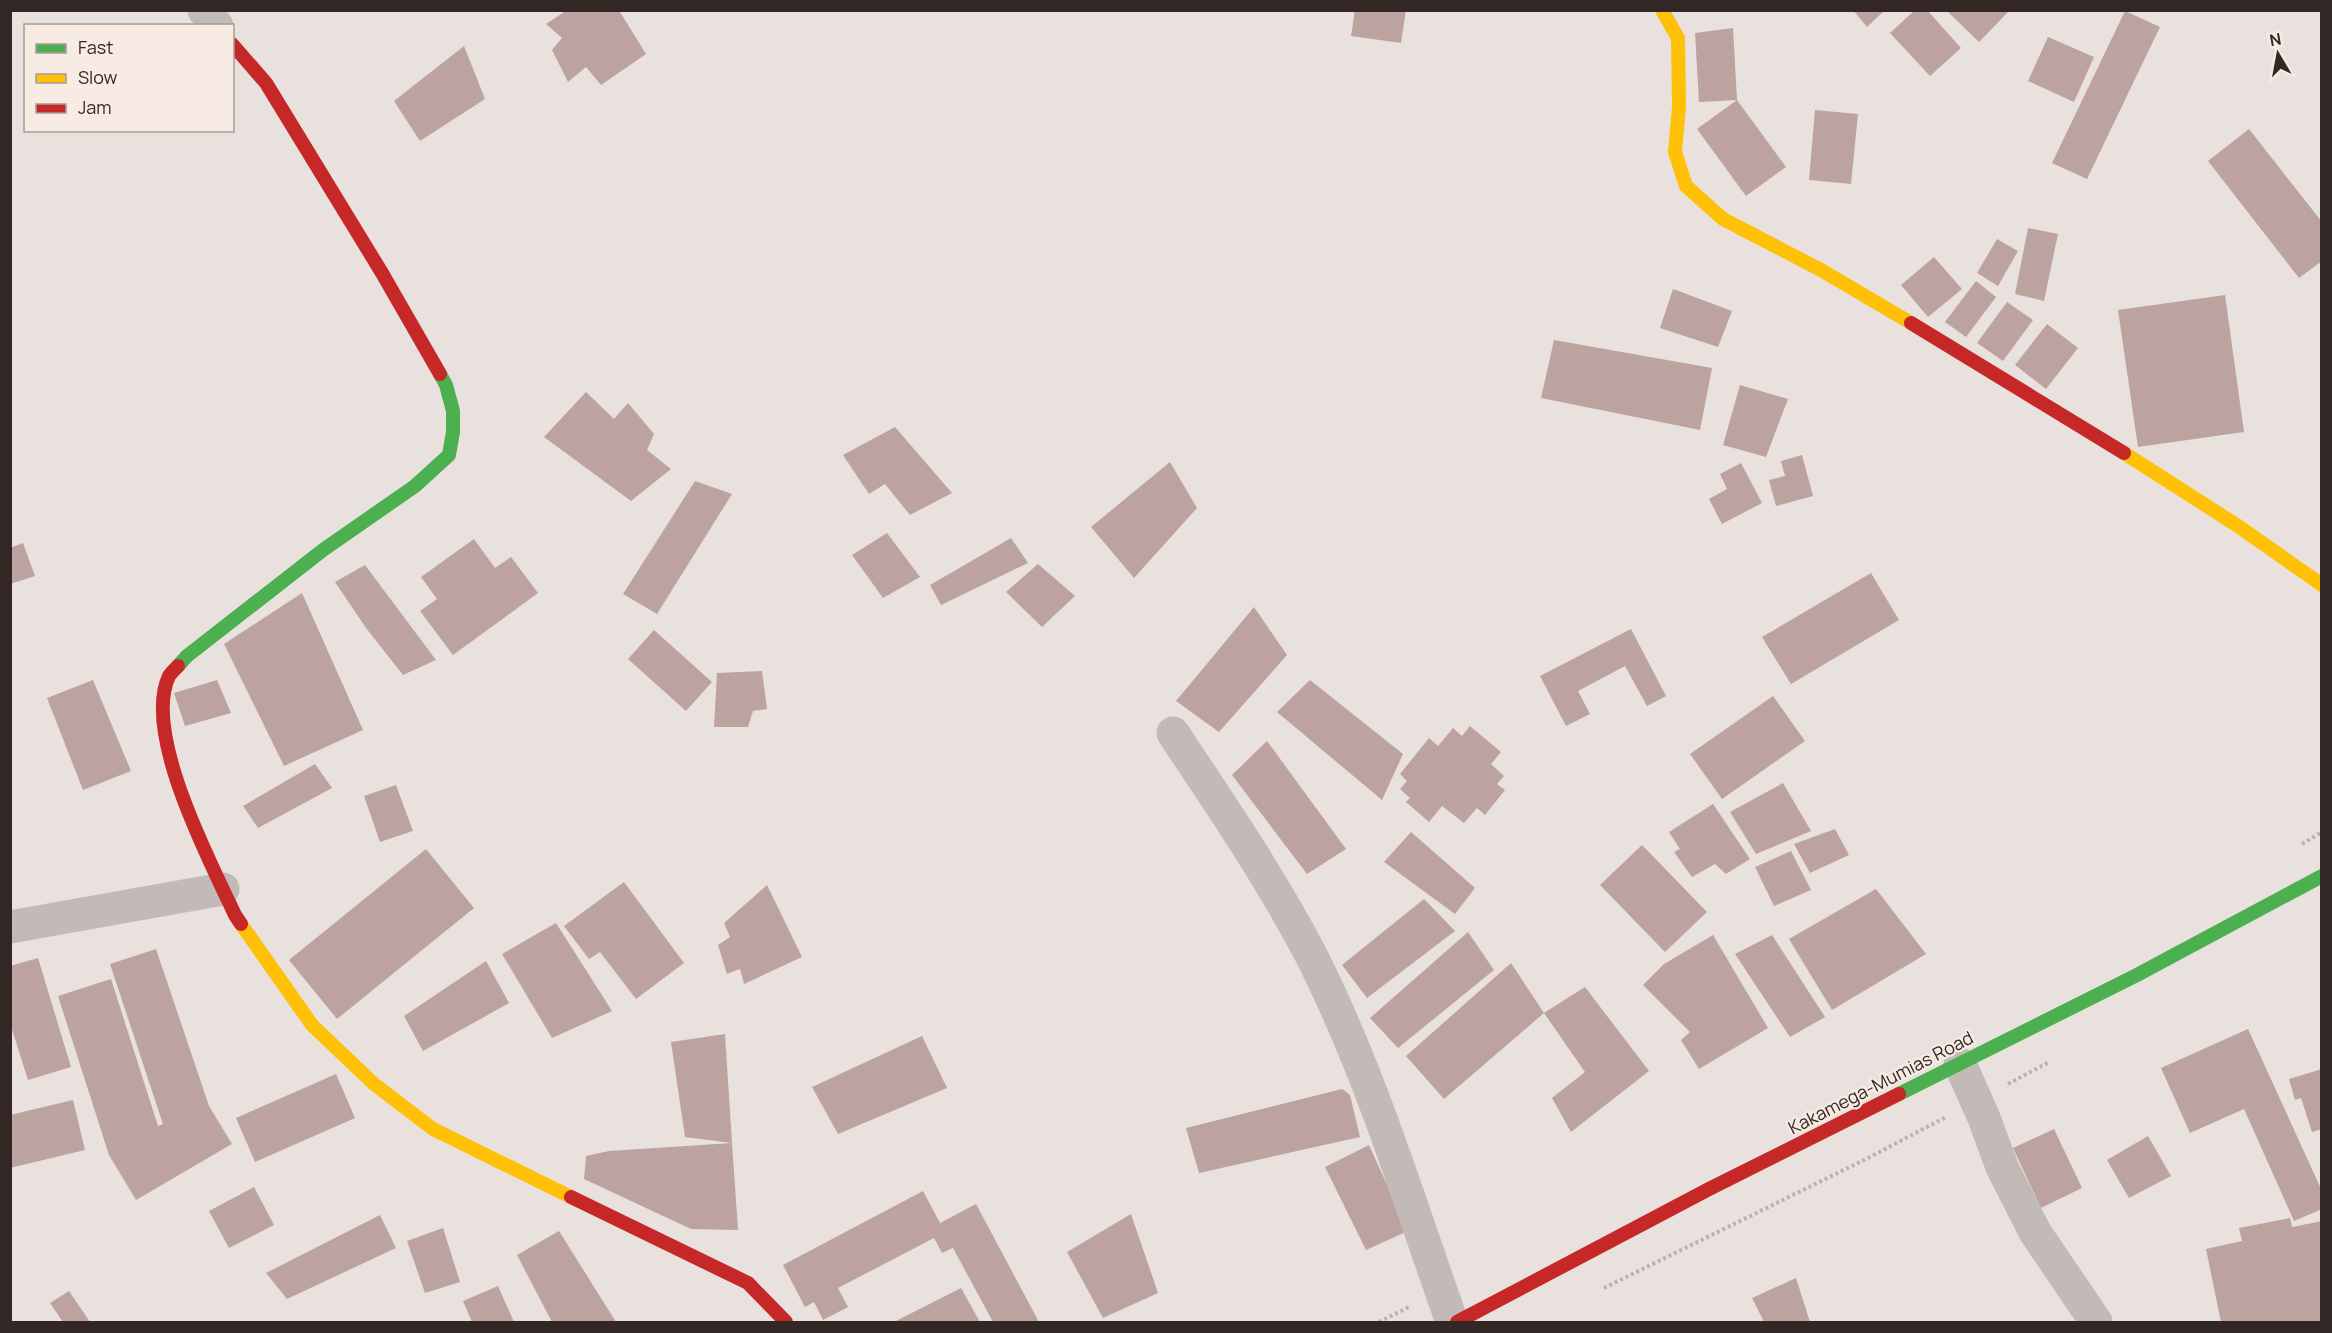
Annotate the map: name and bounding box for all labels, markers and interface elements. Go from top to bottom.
legend [24,24,234,132]
north arrow [2248,24,2308,84]
text: N [2268,27,2283,51]
text: Fast [78,35,113,59]
text: Slow [78,65,118,89]
text: Jam [78,95,112,119]
street label: Kakamega-Mumias Road [1784,1025,1977,1139]

